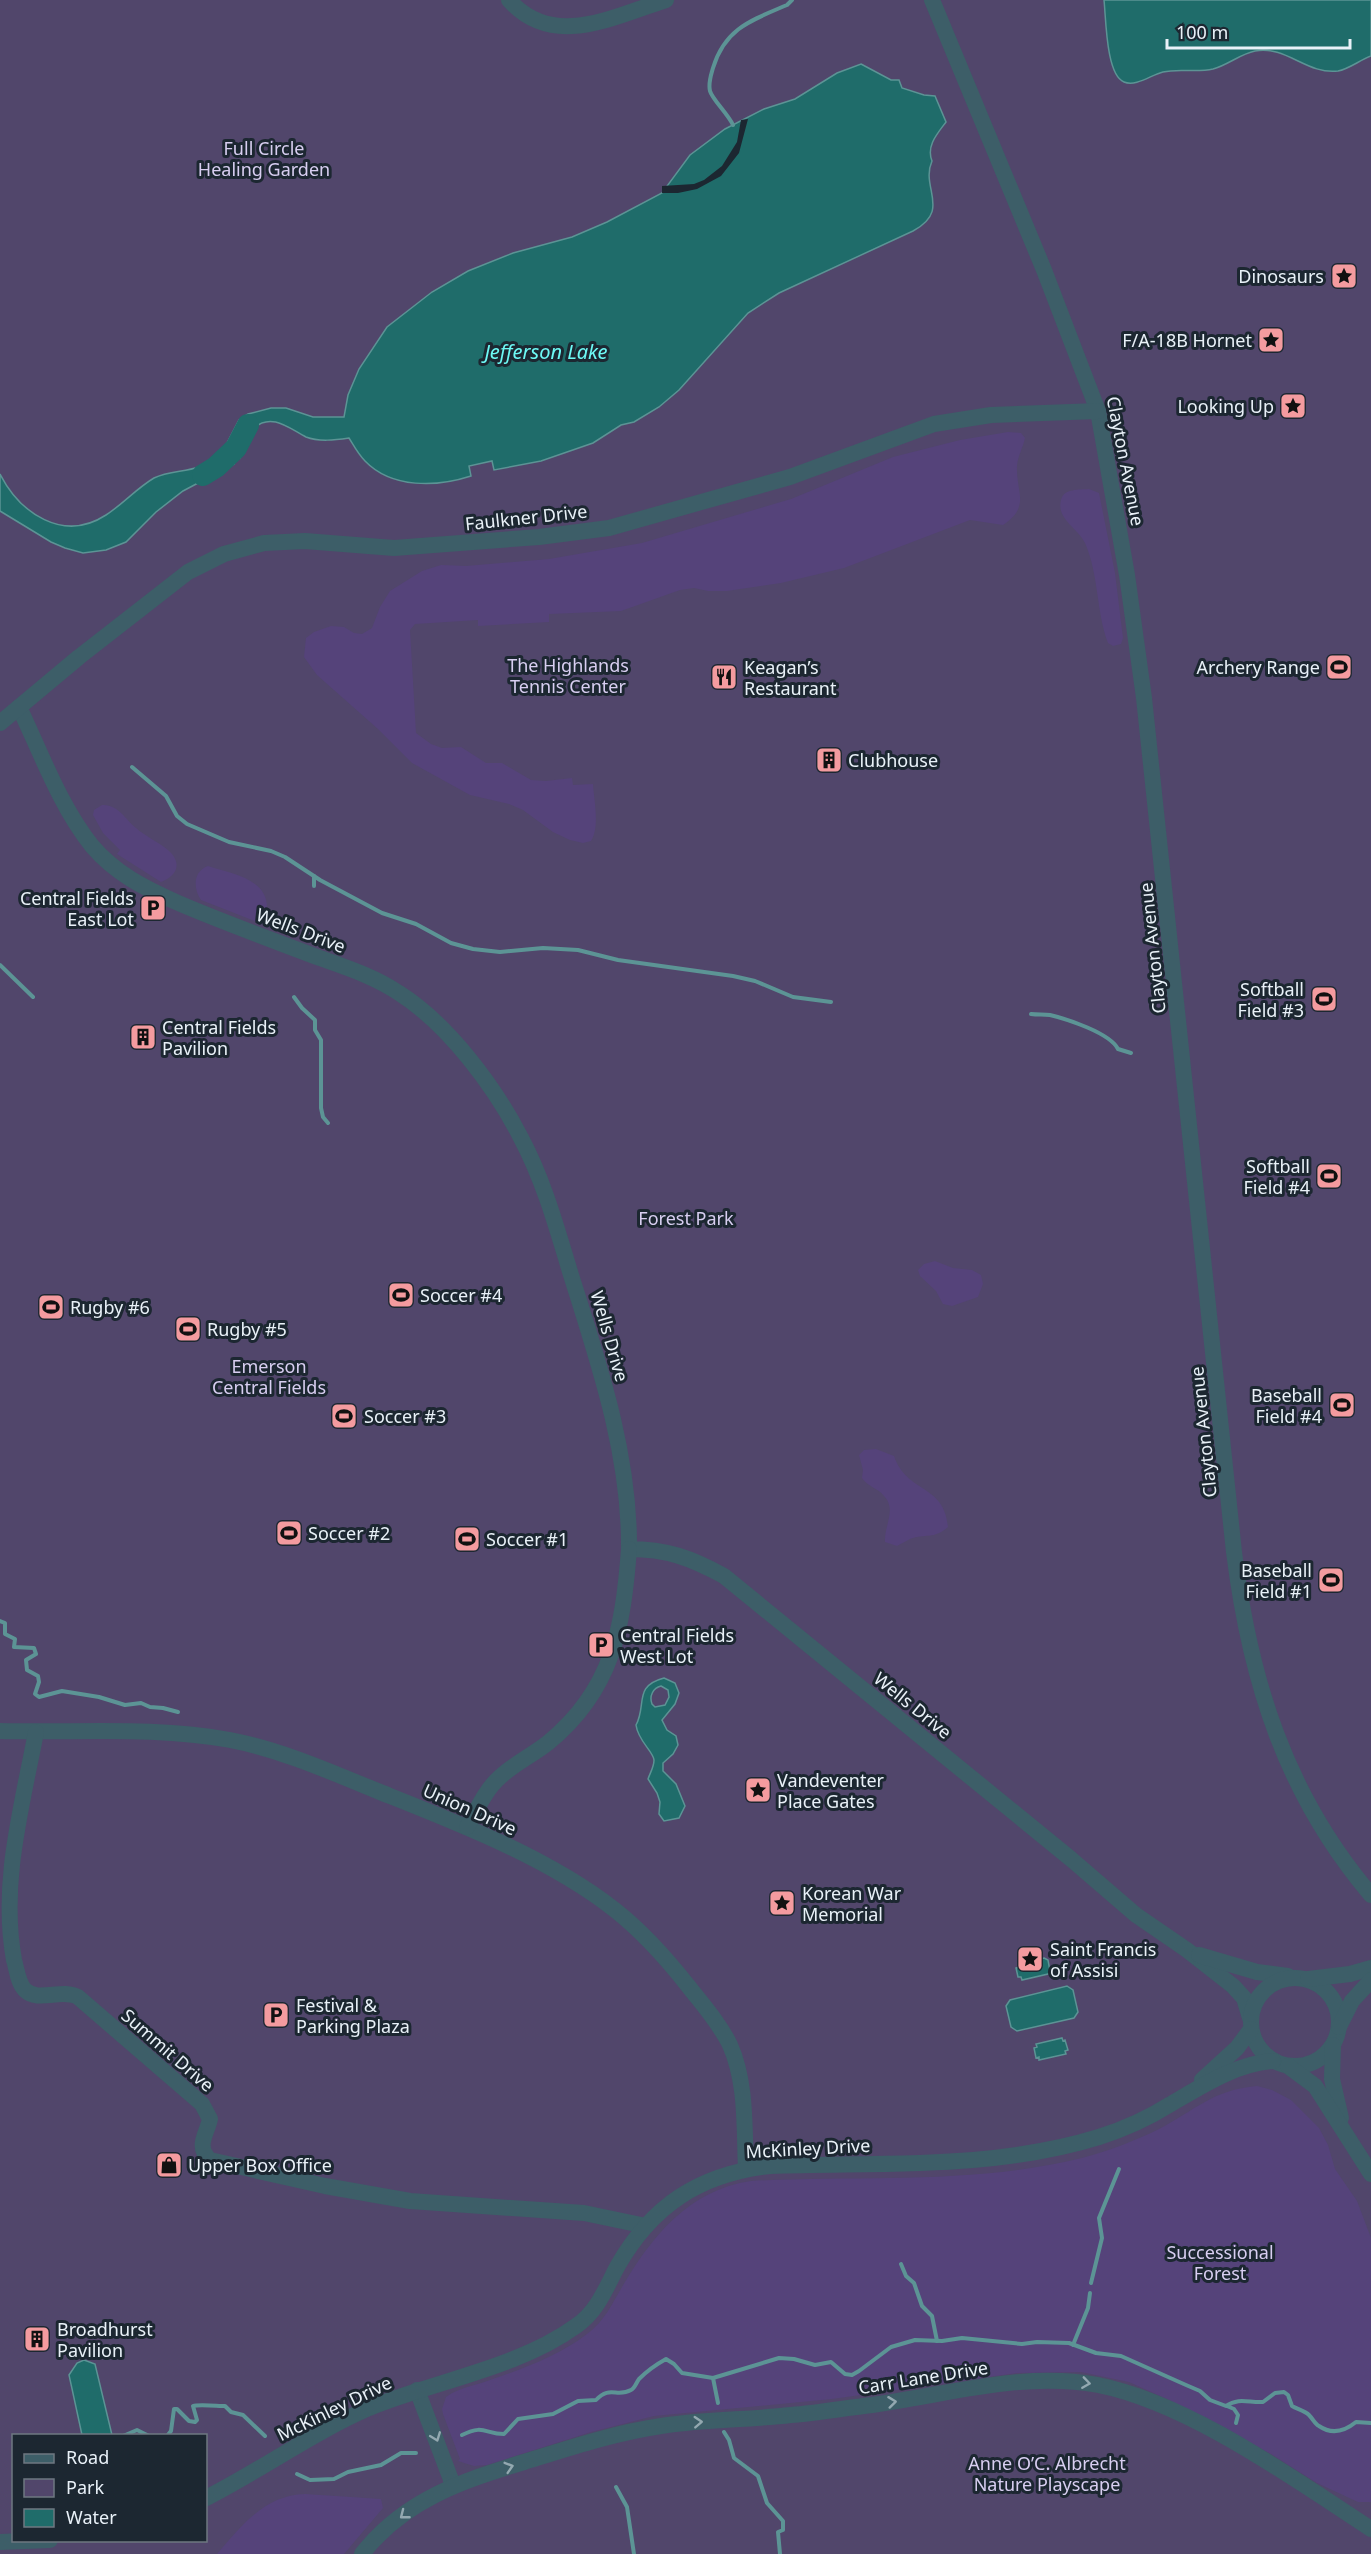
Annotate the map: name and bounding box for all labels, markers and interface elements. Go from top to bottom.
scale bar [1167,12,1350,50]
text: 100 m [1176,20,1228,44]
park label: Full Circle Healing Garden [198,136,330,181]
place icon: Dinosaurs [1329,261,1359,291]
place label: Dinosaurs [1238,264,1324,288]
place icon: F/A-18B Hornet [1256,325,1286,355]
place label: F/A-18B Hornet [1122,328,1252,352]
water label: Jefferson Lake [480,338,608,365]
place icon: Looking Up [1278,391,1308,421]
street label: Clayton Avenue [1102,394,1150,528]
place label: Looking Up [1177,394,1274,418]
street label: Faulkner Drive [464,499,588,535]
sports icon: Archery Range [1324,652,1354,682]
park label: The Highlands Tennis Center [507,653,629,698]
place label: Keagan’s Restaurant [744,655,837,700]
place label: Archery Range [1197,655,1320,679]
restaurant icon: Keagan’s Restaurant [709,662,739,692]
building icon: Clubhouse [814,745,844,775]
place label: Clubhouse [848,748,938,772]
street label: Clayton Avenue [1133,881,1171,1015]
place label: Central Fields East Lot [20,886,134,931]
parking icon: Central Fields East Lot [138,893,168,923]
street label: Wells Drive [253,902,349,958]
place label: Softball Field #3 [1238,977,1304,1022]
sports icon: Softball Field #3 [1309,984,1339,1014]
place label: Central Fields Pavilion [162,1015,276,1060]
building icon: Central Fields Pavilion [128,1022,158,1052]
place label: Softball Field #4 [1244,1154,1310,1199]
sports icon: Softball Field #4 [1314,1161,1344,1191]
park label: Forest Park [638,1206,734,1230]
sports icon: Soccer #4 [386,1280,416,1310]
place label: Soccer #4 [420,1283,502,1307]
street label: Wells Drive [586,1288,634,1384]
sports icon: Rugby #6 [36,1292,66,1322]
place label: Rugby #6 [70,1295,150,1319]
sports icon: Rugby #5 [173,1314,203,1344]
place label: Rugby #5 [207,1317,287,1341]
park label: Emerson Central Fields [212,1354,326,1399]
street label: Clayton Avenue [1184,1365,1222,1499]
place label: Baseball Field #4 [1251,1383,1322,1428]
sports icon: Baseball Field #4 [1327,1390,1357,1420]
sports icon: Soccer #3 [329,1401,359,1431]
place label: Soccer #3 [364,1404,446,1428]
sports icon: Soccer #2 [274,1518,304,1548]
place label: Soccer #2 [308,1521,390,1545]
sports icon: Soccer #1 [452,1524,482,1554]
place label: Soccer #1 [486,1527,568,1551]
place label: Baseball Field #1 [1241,1558,1312,1603]
sports icon: Baseball Field #1 [1316,1565,1346,1595]
place label: Central Fields West Lot [620,1623,734,1668]
parking icon: Central Fields West Lot [586,1630,616,1660]
street label: Wells Drive [869,1666,957,1744]
place label: Vandeventer Place Gates [777,1768,885,1813]
place icon: Vandeventer Place Gates [743,1775,773,1805]
street label: Union Drive [419,1778,521,1840]
place label: Korean War Memorial [802,1881,902,1926]
place icon: Korean War Memorial [767,1888,797,1918]
place label: Saint Francis of Assisi [1050,1937,1156,1982]
place icon: Saint Francis of Assisi [1015,1944,1045,1974]
place label: Festival & Parking Plaza [296,1993,410,2038]
parking icon: Festival & Parking Plaza [261,2000,291,2030]
street label: Summit Drive [117,2003,219,2097]
street label: McKinley Drive [745,2133,871,2163]
shop icon: Upper Box Office [154,2150,184,2180]
place label: Upper Box Office [188,2153,332,2177]
park label: Successional Forest [1166,2240,1274,2285]
place label: Broadhurst Pavilion [57,2317,153,2362]
building icon: Broadhurst Pavilion [22,2324,52,2354]
street label: Carr Lane Drive [856,2355,990,2399]
street label: McKinley Drive [273,2370,395,2446]
one-way arrow [1081,2377,1090,2389]
one-way arrow [888,2397,897,2409]
one-way arrow [694,2416,703,2429]
one-way arrow [428,2431,441,2442]
legend [12,2434,207,2542]
text: Road [66,2445,109,2469]
park label: Anne O’C. Albrecht Nature Playscape [968,2451,1126,2496]
one-way arrow [503,2462,514,2474]
text: Park [66,2475,104,2499]
text: Water [66,2505,117,2529]
one-way arrow [400,2507,411,2518]

